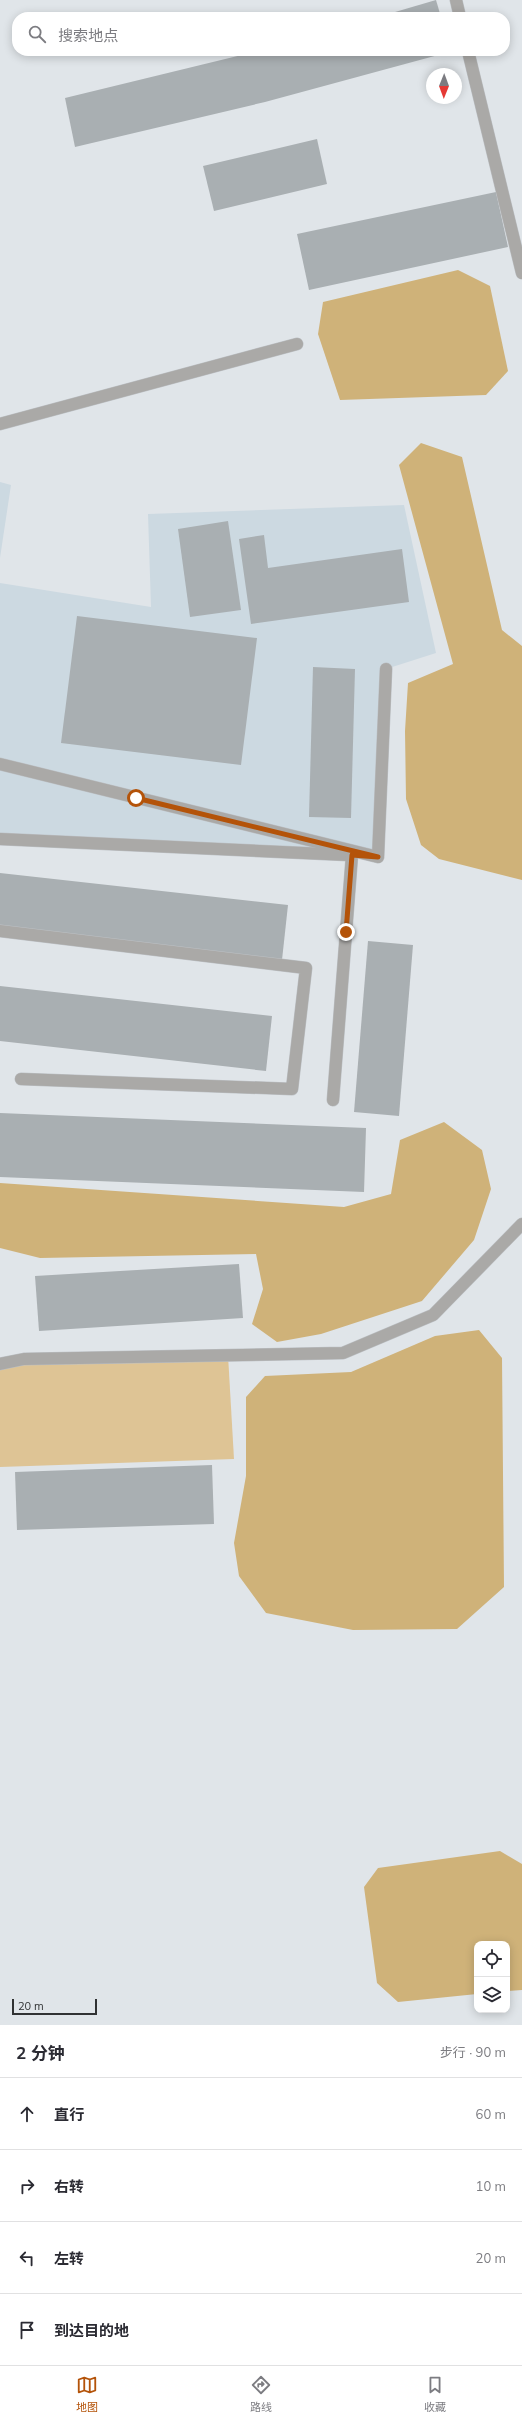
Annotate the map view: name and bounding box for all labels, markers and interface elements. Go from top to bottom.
search box [12,12,510,56]
icon: search [26,23,48,45]
text: 搜索地点 [58,26,118,45]
north arrow [426,68,462,104]
route start [127,789,145,807]
route end [337,923,355,941]
map controls [474,1941,510,2013]
button: locate [474,1941,510,1977]
button: layers [474,1977,510,2013]
scale bar [12,1997,97,2016]
text: 20 m [18,1999,44,2013]
text: 2 分钟 [16,2042,65,2063]
text: 步行 · 90 m [440,2044,506,2060]
icon: ahead [16,2103,38,2125]
text: 直行 [54,2105,84,2124]
text: 60 m [476,2106,506,2122]
icon: right [16,2175,38,2197]
text: 右转 [54,2177,84,2196]
text: 10 m [476,2178,506,2194]
icon: left [16,2247,38,2269]
text: 左转 [54,2249,84,2268]
text: 20 m [476,2250,506,2266]
icon: arrive [16,2319,38,2341]
text: 到达目的地 [54,2321,129,2340]
tab: 地图 [76,2374,98,2414]
tab: 路线 [250,2374,272,2414]
tab: 收藏 [424,2374,446,2414]

